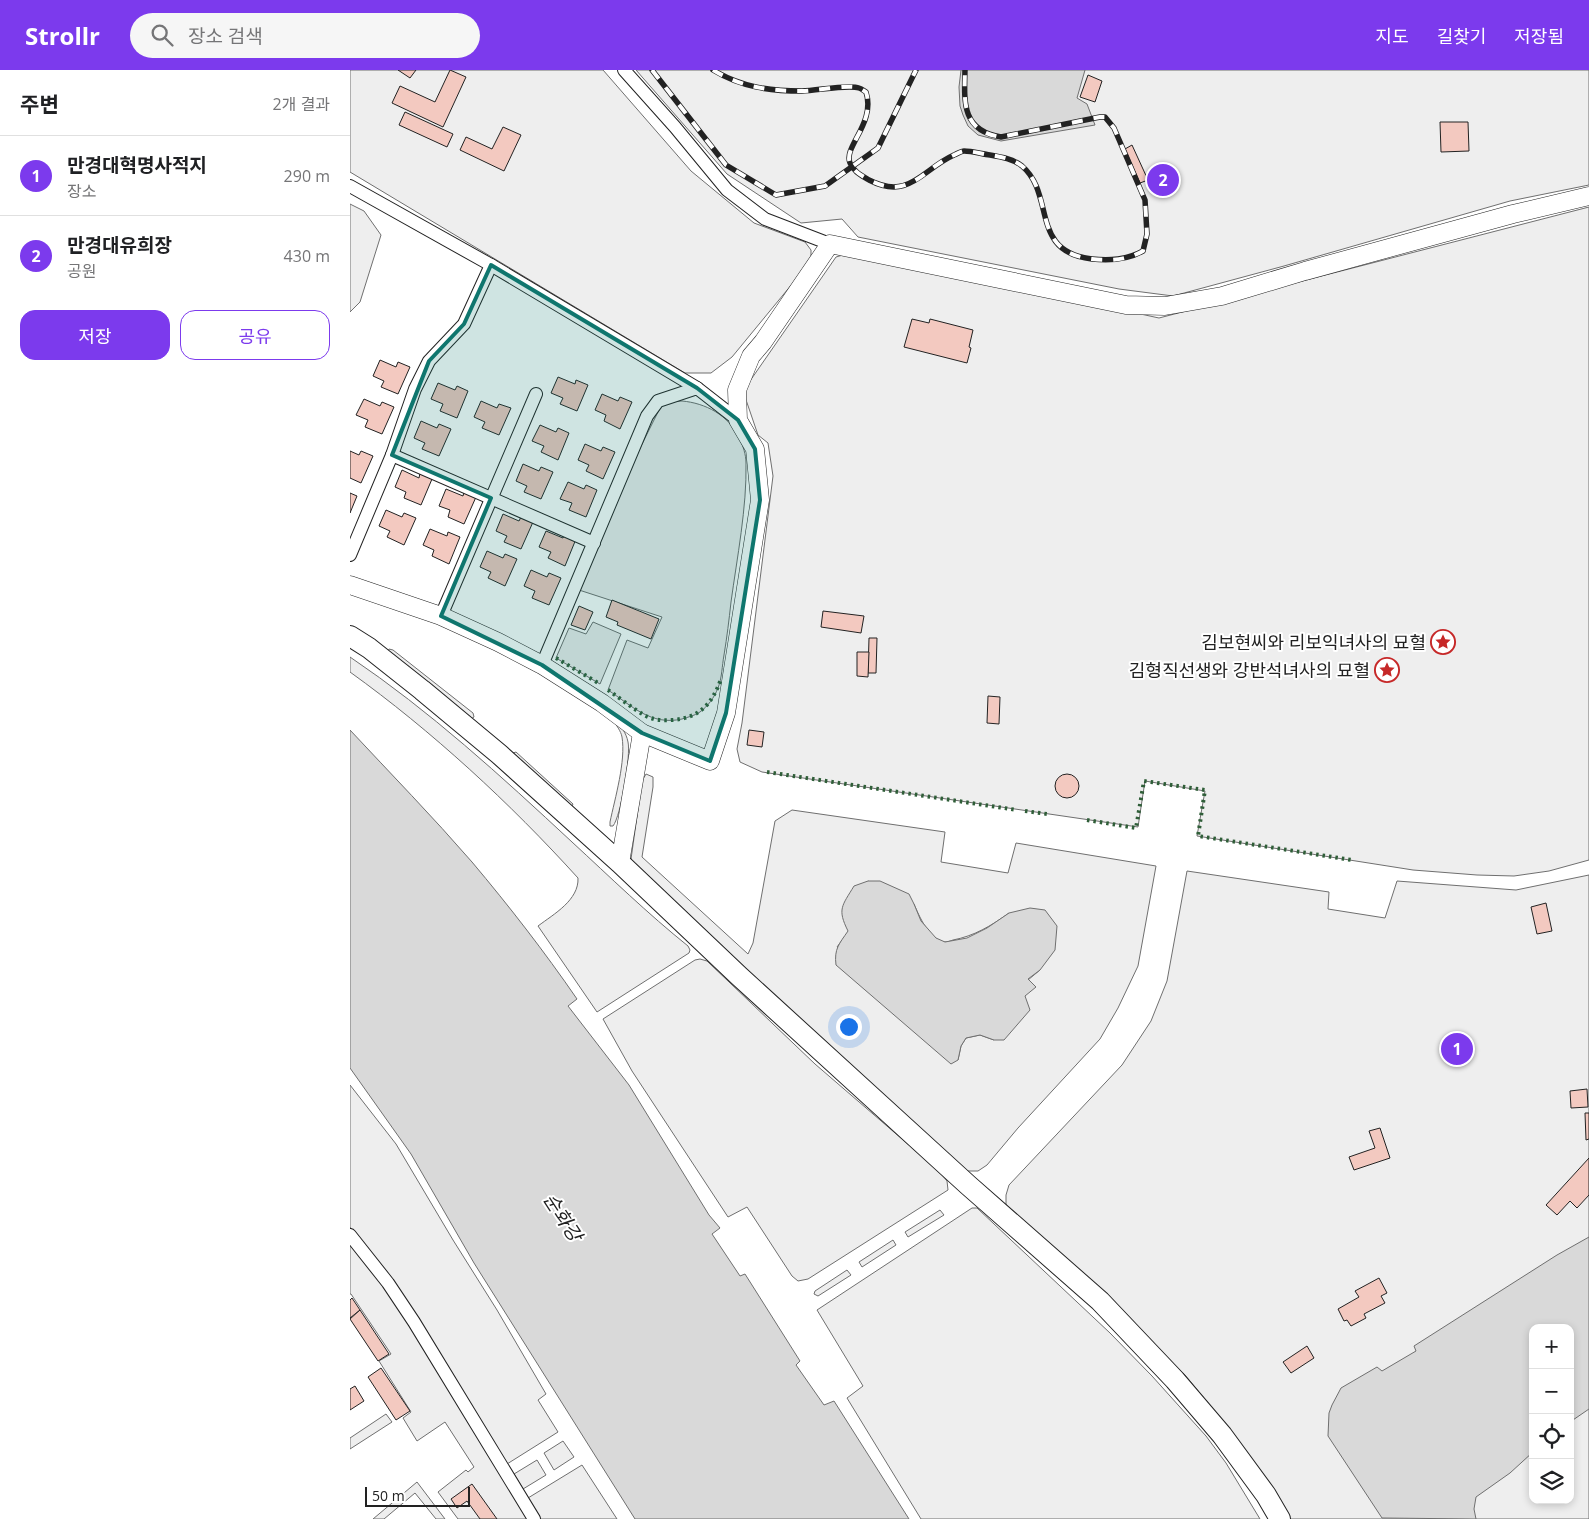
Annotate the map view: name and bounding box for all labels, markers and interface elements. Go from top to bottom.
search box [130,13,480,58]
text: Strollr [25,19,100,52]
icon: search [148,21,176,49]
text: 장소 검색 [188,23,263,49]
text: 지도 [1376,24,1409,48]
text: 길찾기 [1437,24,1486,48]
text: 저장됨 [1514,24,1564,48]
text: 주변 [20,90,59,118]
text: 2개 결과 [273,93,330,115]
text: 만경대혁명사적지 [67,152,207,178]
pin: 2 [1147,161,1179,199]
text: 1 [31,165,41,187]
text: 290 m [284,165,330,187]
text: 장소 [67,180,96,202]
text: 만경대유희장 [67,232,172,258]
text: 2 [31,245,41,267]
text: 430 m [284,245,330,267]
text: 공원 [67,260,96,282]
button: 저장 [20,310,170,360]
button: 공유 [180,310,330,360]
place icon: 김보현씨와 리보익녀사의 묘혈 [1430,629,1456,655]
place label: 김보현씨와 리보익녀사의 묘혈 [1201,630,1426,654]
place icon: 김형직선생와 강반석녀사의 묘혈 [1374,657,1400,683]
place label: 김형직선생와 강반석녀사의 묘혈 [1129,658,1370,682]
your location [836,1014,862,1040]
pin: 1 [1441,1030,1473,1068]
water label: 순화강 [538,1188,590,1248]
map controls [1529,1324,1574,1504]
button: + [1529,1324,1574,1369]
button: − [1529,1369,1574,1414]
button: locate [1529,1414,1574,1459]
button: layers [1529,1459,1574,1504]
scale bar [365,1484,470,1507]
text: 50 m [372,1486,405,1505]

